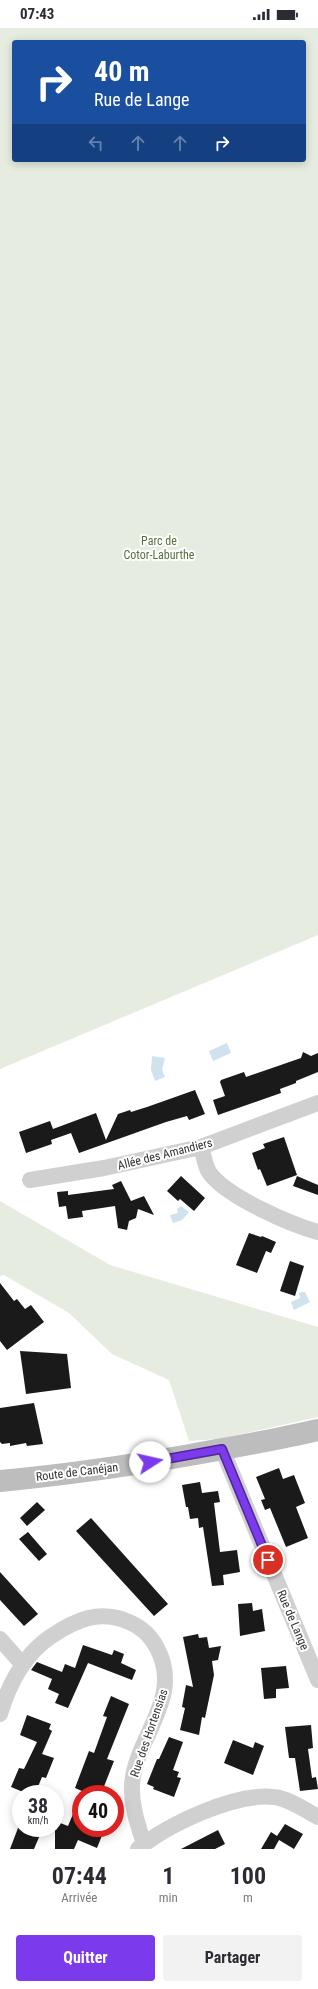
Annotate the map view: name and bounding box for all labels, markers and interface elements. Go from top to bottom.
text: 07:43 [20,5,54,23]
text: 40 m [94,55,150,88]
icon: right [28,56,80,108]
text: Rue de Lange [94,89,190,110]
icon: left [85,132,107,154]
icon: ahead [127,132,149,154]
icon: ahead [169,132,191,154]
icon: right [211,132,233,154]
park label: Parc de Cotor-Laburthe [123,534,195,562]
street label: Allée des Amandiers [116,1135,214,1173]
position arrow [129,1441,171,1483]
street label: Route de Canéjan [35,1460,119,1484]
pin [251,1543,285,1577]
icon: arrive [257,1549,279,1571]
street label: Rue de Lange [274,1588,312,1652]
street label: Rue des Hortensias [127,1687,171,1779]
speed limit sign: 40 [72,1785,124,1837]
text: 38 [28,1794,48,1818]
text: km/h [28,1815,48,1826]
text: 07:44 [52,1862,107,1890]
text: 1 [162,1862,174,1890]
text: 100 [230,1862,266,1890]
text: Arrivée [61,1890,97,1905]
text: min [159,1890,178,1905]
text: m [243,1890,253,1905]
button: Quitter [16,1935,155,1981]
button: Partager [163,1935,302,1981]

